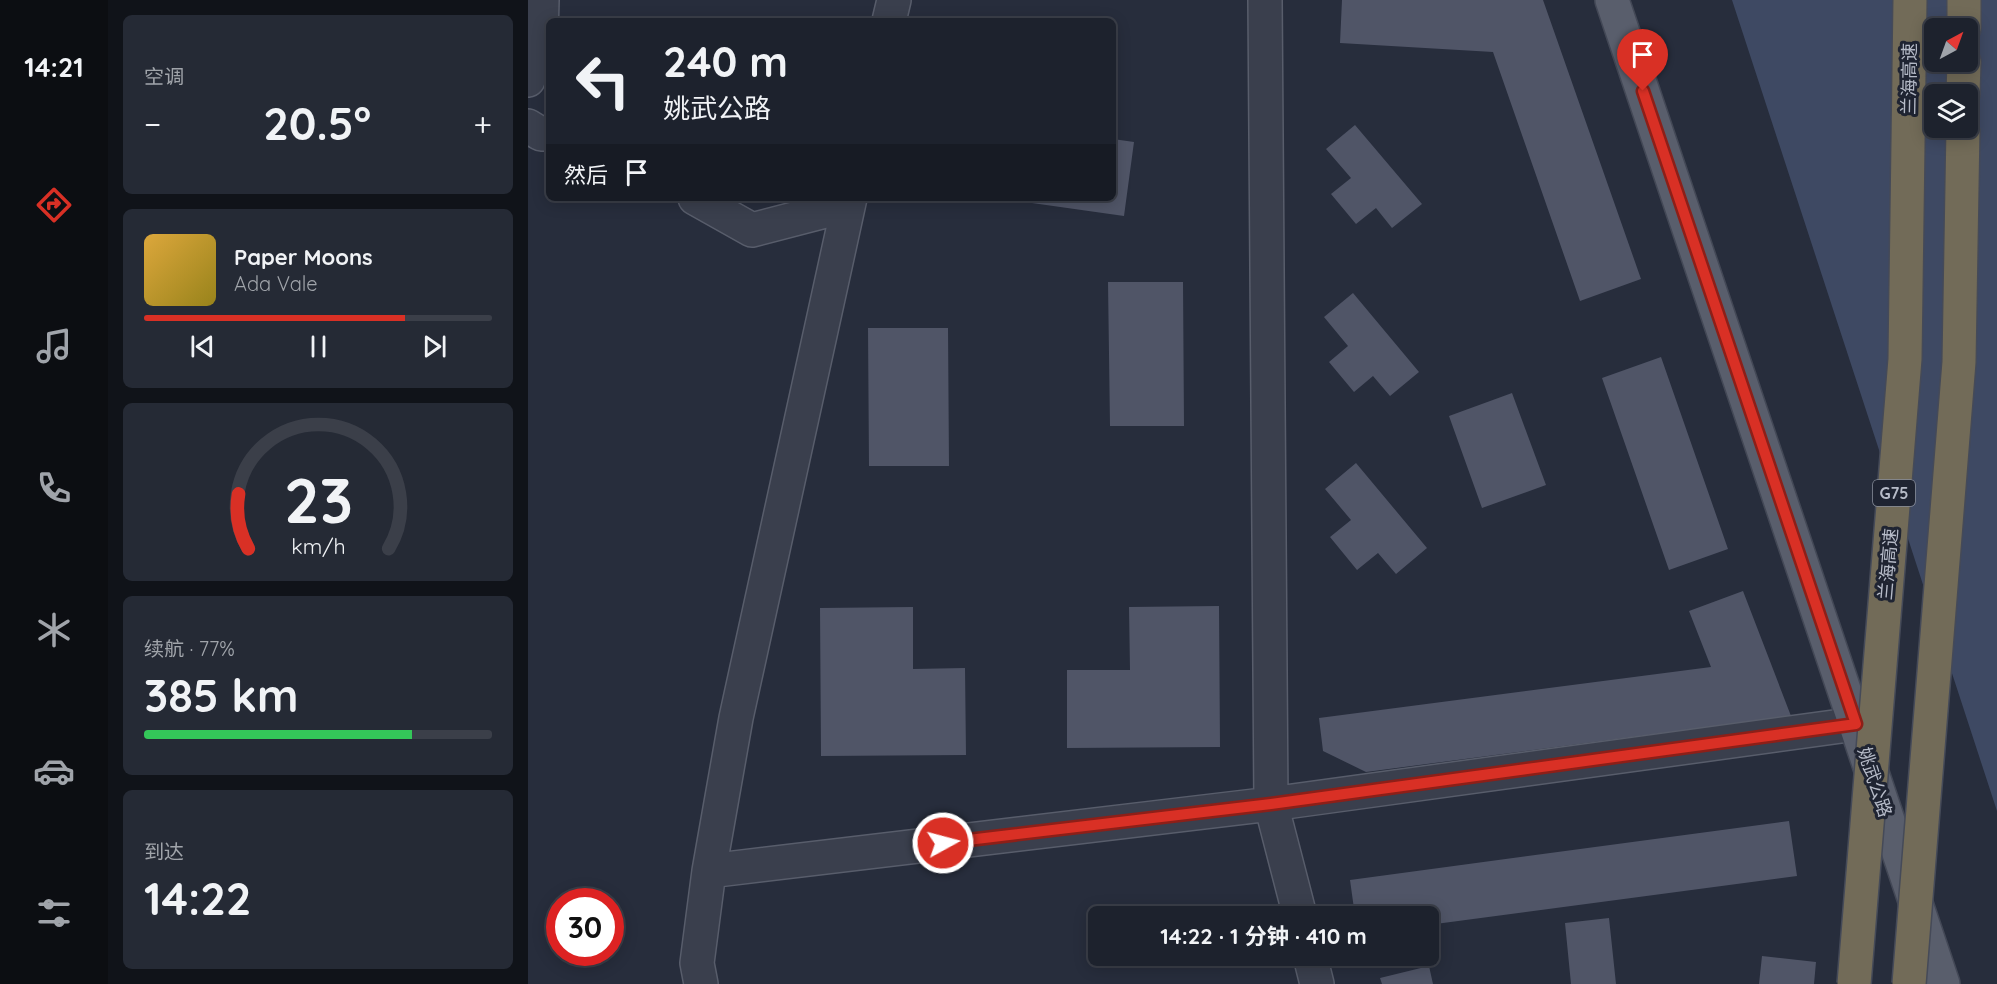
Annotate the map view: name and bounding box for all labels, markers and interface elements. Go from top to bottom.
north arrow [1924,18,1978,72]
map controls [1924,18,1978,138]
pin [1617,29,1668,91]
text: 240 m [663,35,788,88]
icon: arrive [1626,38,1659,71]
icon: left [564,42,642,120]
street label: 兰海高速 [1897,43,1921,115]
text: 14:21 [24,50,84,84]
text: 空调 [144,64,184,89]
button: layers [1924,84,1978,138]
text: 姚武公路 [663,91,771,125]
text: 20.5° [263,95,371,151]
text: − [144,103,161,144]
text: + [473,103,492,144]
icon: arrive [620,156,653,189]
text: 然后 [564,161,608,189]
icon: directions [33,184,75,226]
text: Paper Moons [234,243,373,271]
text: Ada Vale [234,271,318,296]
icon: music [33,325,75,367]
icon: previous [186,330,219,363]
icon: pause [302,330,335,363]
icon: next [418,330,451,363]
text: 23 [283,461,353,539]
icon: phone [33,467,75,509]
road number: G75 [1873,480,1915,506]
street label: 兰海高速 [1873,527,1903,601]
text: km/h [291,533,345,559]
icon: climate [33,609,75,651]
text: 续航 · 77% [144,636,235,661]
text: 385 km [144,667,298,723]
street label: 姚武公路 [1853,744,1897,820]
icon: car [33,750,75,792]
position arrow [911,811,975,875]
text: 到达 [144,839,184,864]
text: 14:22 [144,870,251,926]
speed limit sign: 30 [546,888,624,966]
icon: filters [33,892,75,934]
text: 14:22 · 1 分钟 · 410 m [1160,922,1367,950]

